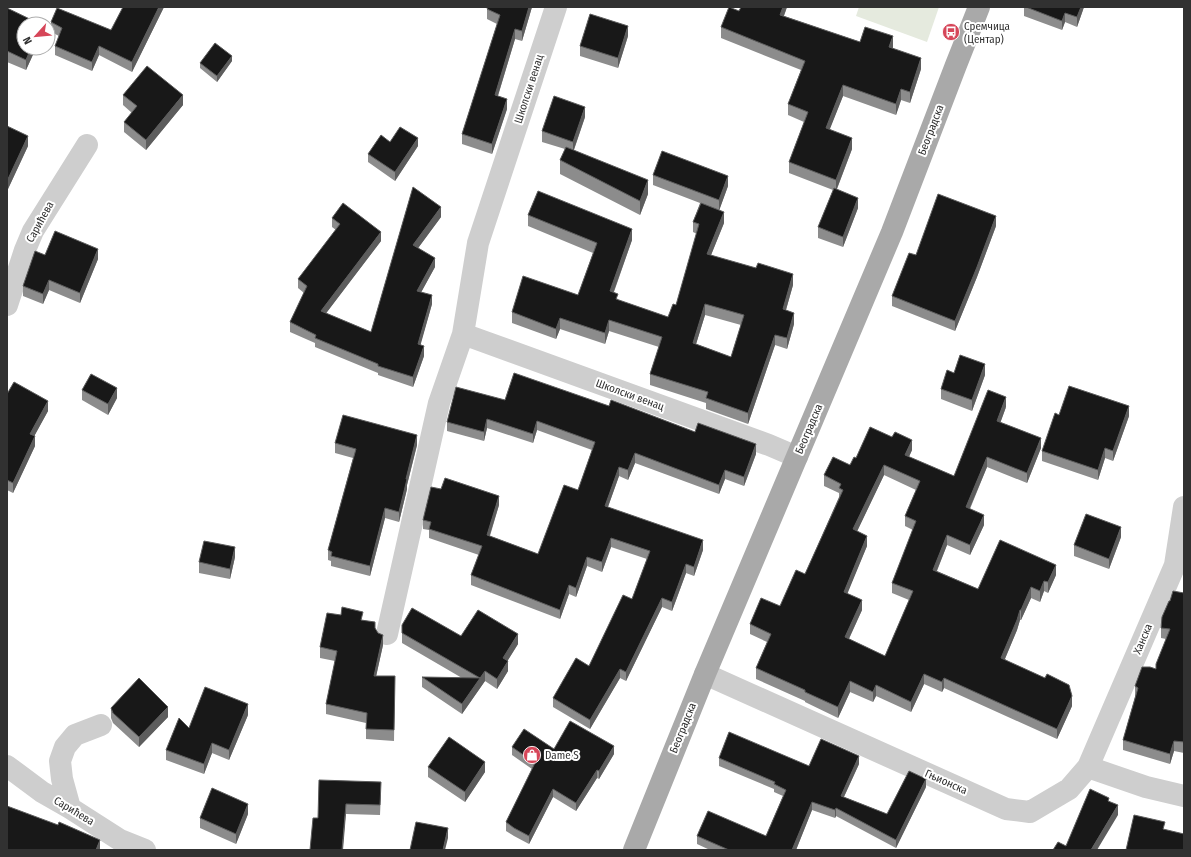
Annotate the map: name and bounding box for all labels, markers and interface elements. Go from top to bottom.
north arrow [16,16,56,56]
place label: Сремчица (Центар) [964,20,1010,46]
bus stop icon: Сремчица (Центар) [941,22,961,42]
text: N [20,34,35,46]
street label: Школски венац [512,53,546,125]
street label: Београдска [915,103,947,157]
street label: Сарићева [23,199,57,245]
street label: Школски венац [594,377,666,413]
street label: Београдска [793,402,825,456]
street label: Ханска [1131,622,1155,656]
street label: Београдска [667,701,699,755]
shop icon: Dame S [522,745,542,765]
place label: Dame S [545,749,579,762]
street label: Гњионска [923,767,969,797]
street label: Сарићева [51,794,97,828]

